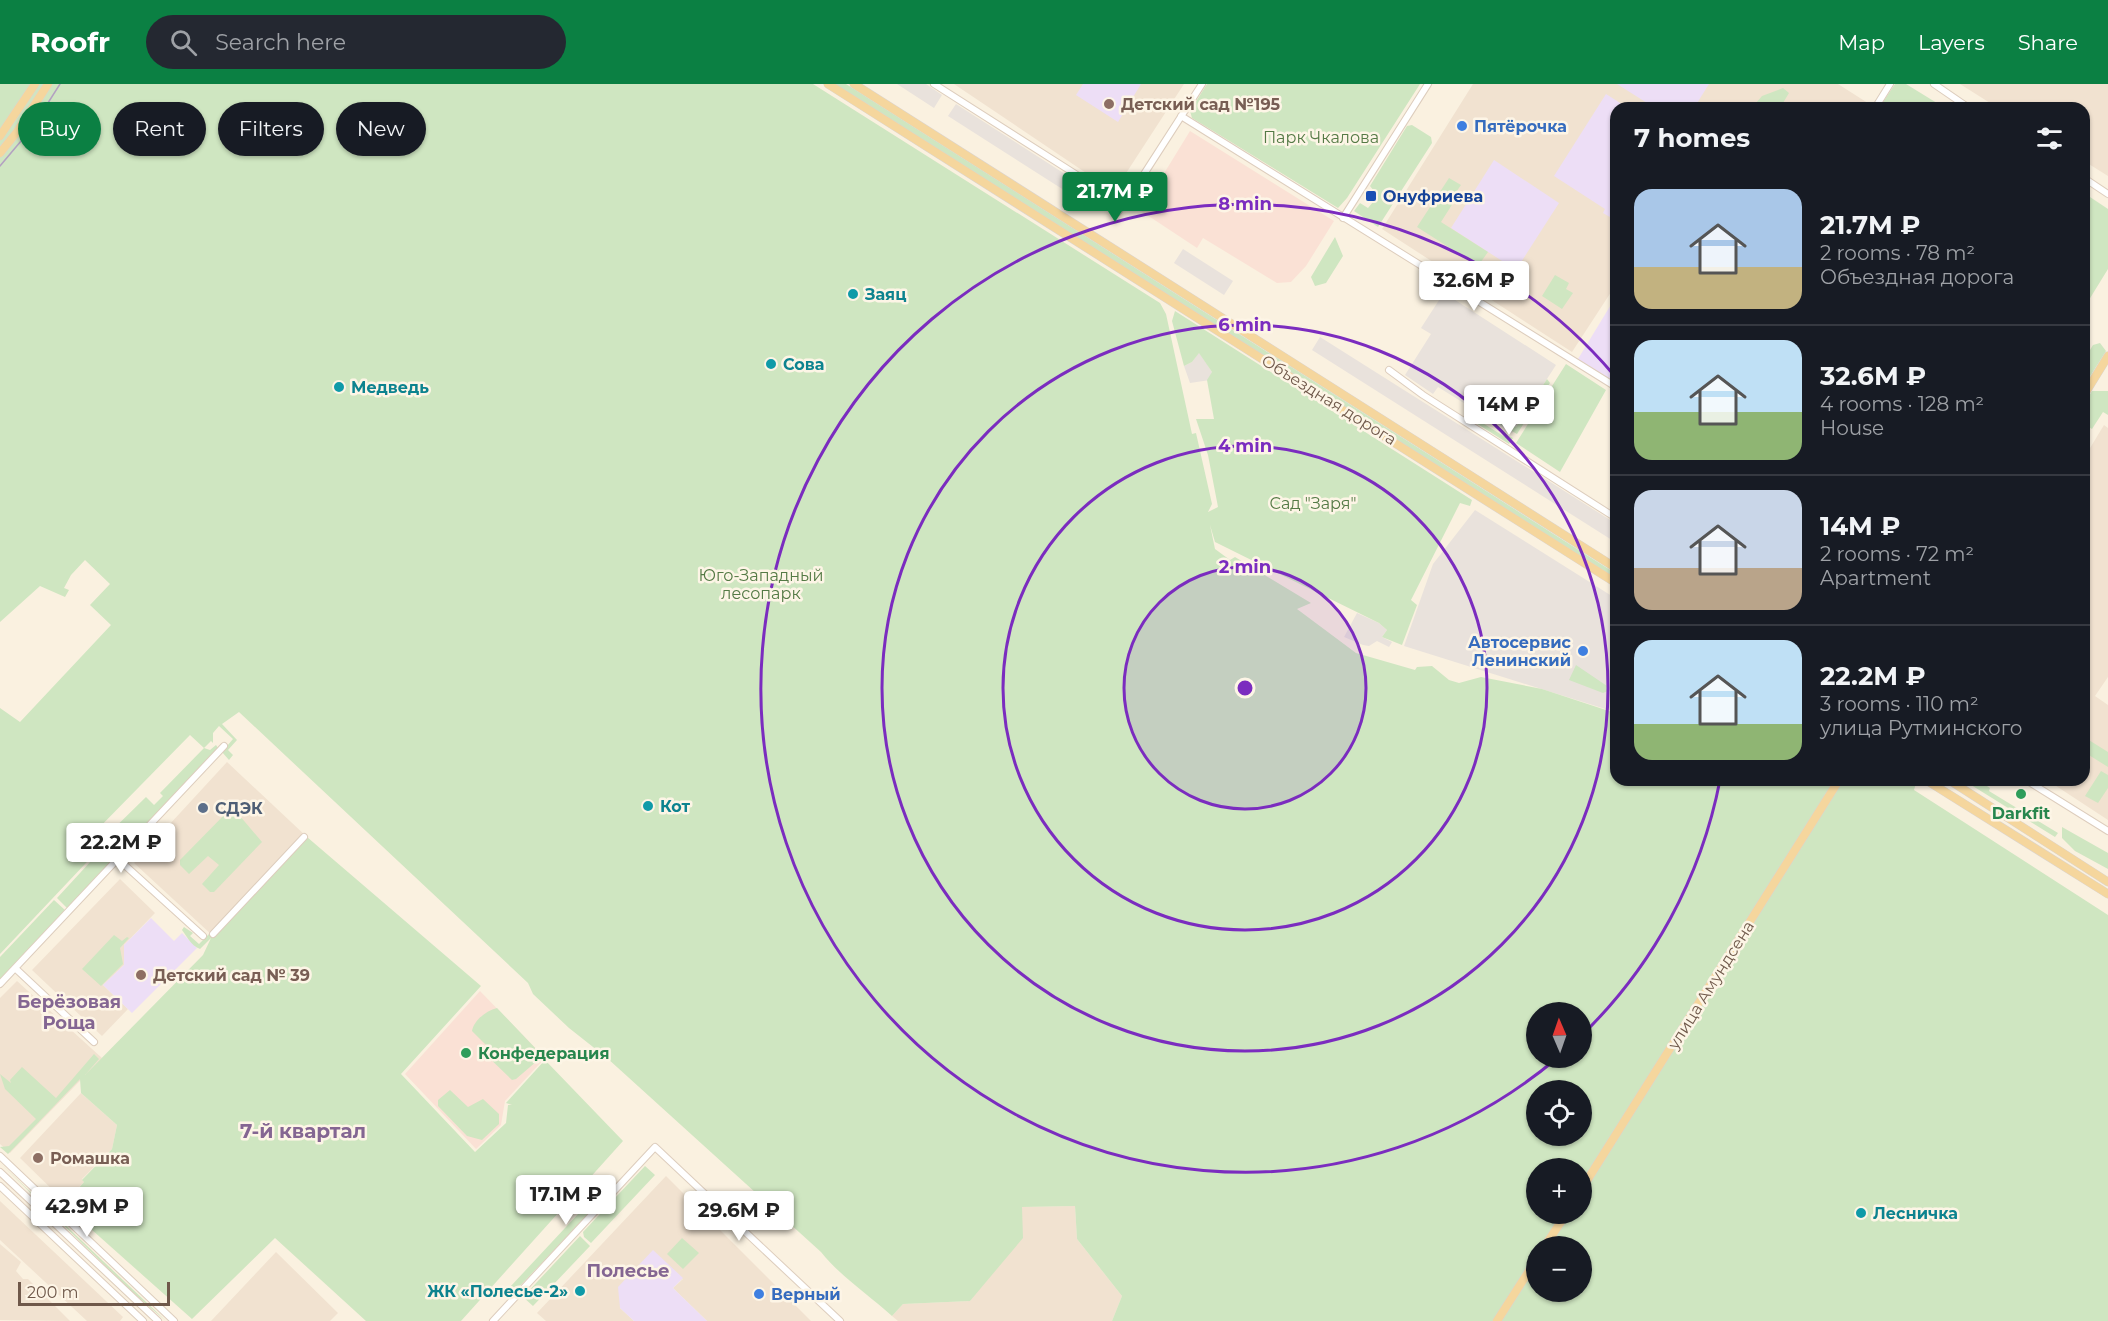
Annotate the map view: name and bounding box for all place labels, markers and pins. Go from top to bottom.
place label: Детский сад №195 [1121,95,1281,114]
marker: Детский сад №195 [1102,97,1116,111]
place label: Пятёрочка [1474,117,1567,136]
marker: Пятёрочка [1455,119,1469,133]
pin: 21.7M ₽ [1060,172,1170,223]
place label: Онуфриева [1383,187,1483,206]
marker: Онуфриева [1364,189,1378,203]
pin: 32.6M ₽ [1419,261,1529,312]
place label: Заяц [864,285,906,304]
marker: Заяц [846,287,860,301]
place label: Сова [783,355,824,374]
marker: Сова [764,357,778,371]
place label: Медведь [351,378,429,397]
marker: Медведь [332,380,346,394]
pin: 14M ₽ [1467,385,1551,436]
place label: Автосервис Ленинский [1468,633,1572,670]
marker: Автосервис Ленинский [1576,644,1590,658]
centre of rings [1235,678,1255,698]
marker: Darkfit [2014,787,2028,801]
place label: Кот [660,797,690,816]
place label: СДЭК [215,799,263,818]
marker: Кот [641,799,655,813]
marker: СДЭК [196,801,210,815]
place label: Darkfit [1992,804,2050,823]
pin: 22.2M ₽ [66,823,176,874]
place label: Детский сад № 39 [153,966,310,985]
marker: Детский сад № 39 [134,968,148,982]
place label: Конфедерация [478,1044,609,1063]
marker: Конфедерация [459,1046,473,1060]
place label: Ромашка [50,1149,130,1168]
marker: Ромашка [31,1151,45,1165]
pin: 17.1M ₽ [511,1175,621,1226]
pin: 42.9M ₽ [32,1187,142,1238]
pin: 29.6M ₽ [684,1191,794,1242]
place label: Лесничка [1873,1204,1958,1223]
marker: Лесничка [1854,1206,1868,1220]
place label: ЖК «Полесье-2» [427,1282,568,1301]
marker: ЖК «Полесье-2» [573,1284,587,1298]
place label: Верный [771,1285,841,1304]
marker: Верный [752,1287,766,1301]

